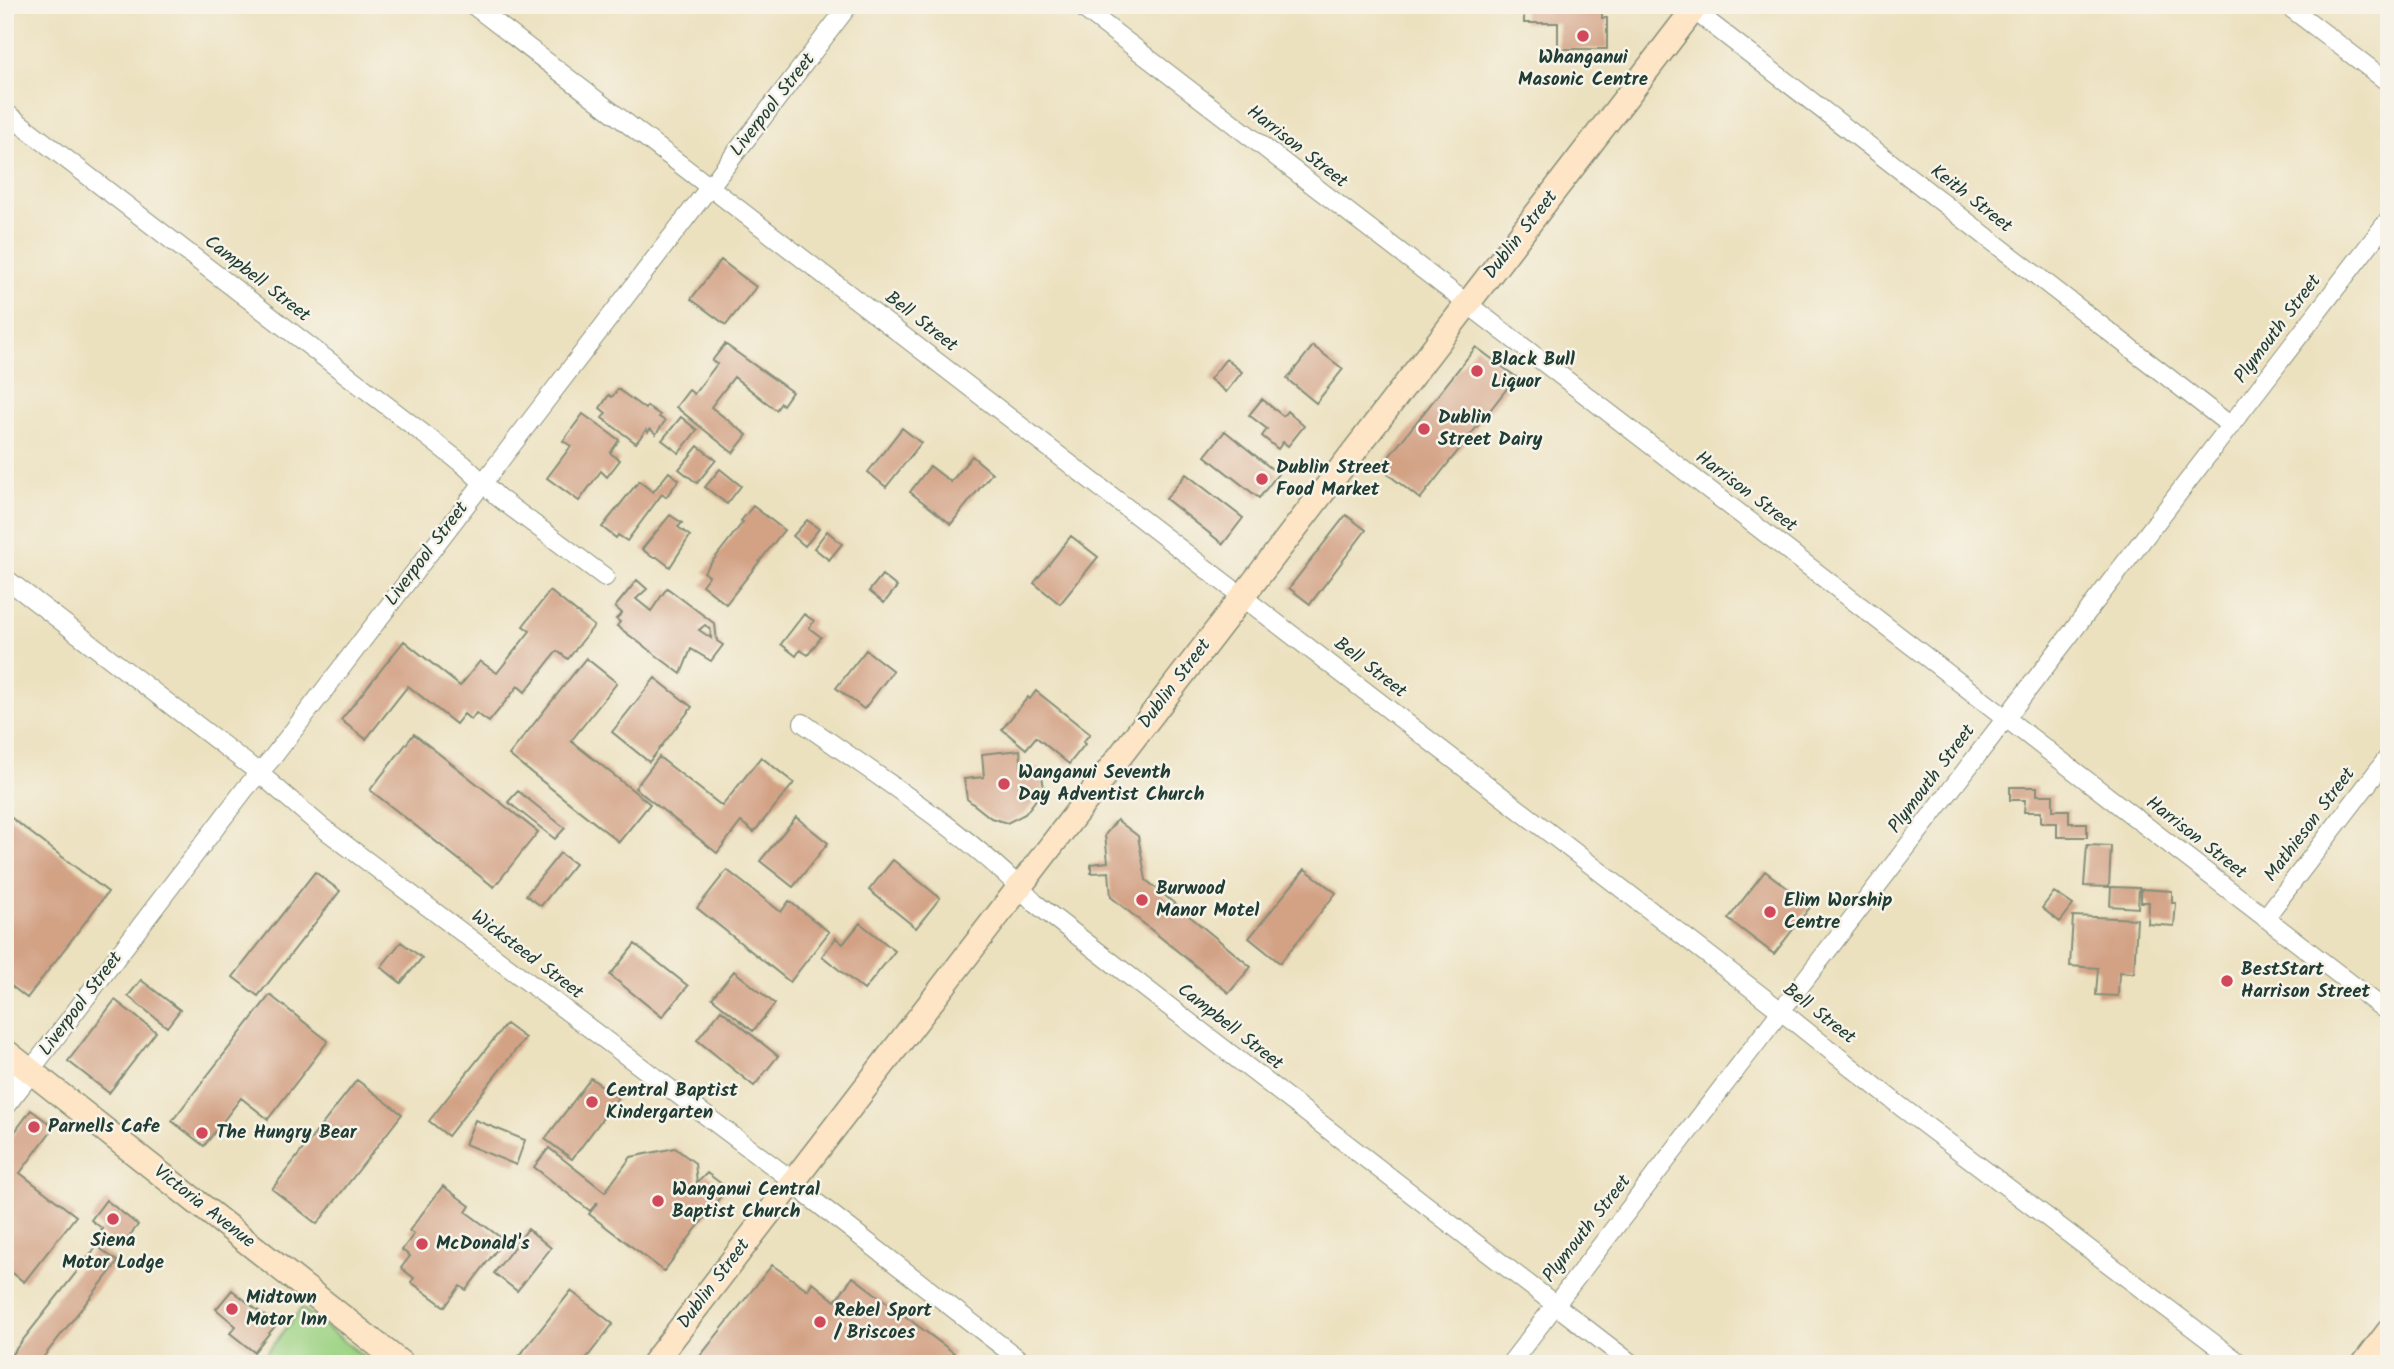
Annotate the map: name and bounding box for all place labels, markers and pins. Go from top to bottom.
marker: Whanganui Masonic Centre [1575,28,1591,44]
place label: Whanganui Masonic Centre [1518,43,1648,95]
place label: Black Bull Liquor [1491,345,1576,397]
marker: Black Bull Liquor [1469,363,1485,379]
place label: Dublin Street Dairy [1438,403,1543,455]
marker: Dublin Street Dairy [1416,421,1432,437]
place label: Dublin Street Food Market [1276,453,1390,505]
marker: Dublin Street Food Market [1254,471,1270,487]
place label: Wanganui Seventh Day Adventist Church [1018,758,1205,810]
marker: Wanganui Seventh Day Adventist Church [996,776,1012,792]
place label: Burwood Manor Motel [1156,874,1260,926]
place label: Elim Worship Centre [1784,886,1893,938]
marker: Burwood Manor Motel [1134,892,1150,908]
marker: Elim Worship Centre [1762,904,1778,920]
place label: BestStart Harrison Street [2241,955,2371,1007]
marker: BestStart Harrison Street [2219,973,2235,989]
place label: Central Baptist Kindergarten [606,1076,738,1128]
marker: Central Baptist Kindergarten [584,1094,600,1110]
place label: Parnells Cafe [48,1112,160,1142]
place label: The Hungry Bear [216,1118,358,1148]
marker: Parnells Cafe [26,1119,42,1135]
marker: The Hungry Bear [194,1125,210,1141]
place label: Wanganui Central Baptist Church [672,1175,821,1227]
marker: Wanganui Central Baptist Church [650,1193,666,1209]
marker: Siena Motor Lodge [105,1211,121,1227]
place label: Siena Motor Lodge [62,1226,164,1278]
place label: McDonald's [436,1229,530,1259]
marker: McDonald's [414,1236,430,1252]
place label: Midtown Motor Inn [246,1283,327,1335]
place label: Rebel Sport / Briscoes [833,1296,932,1348]
marker: Midtown Motor Inn [224,1301,240,1317]
marker: Rebel Sport / Briscoes [812,1314,828,1330]

